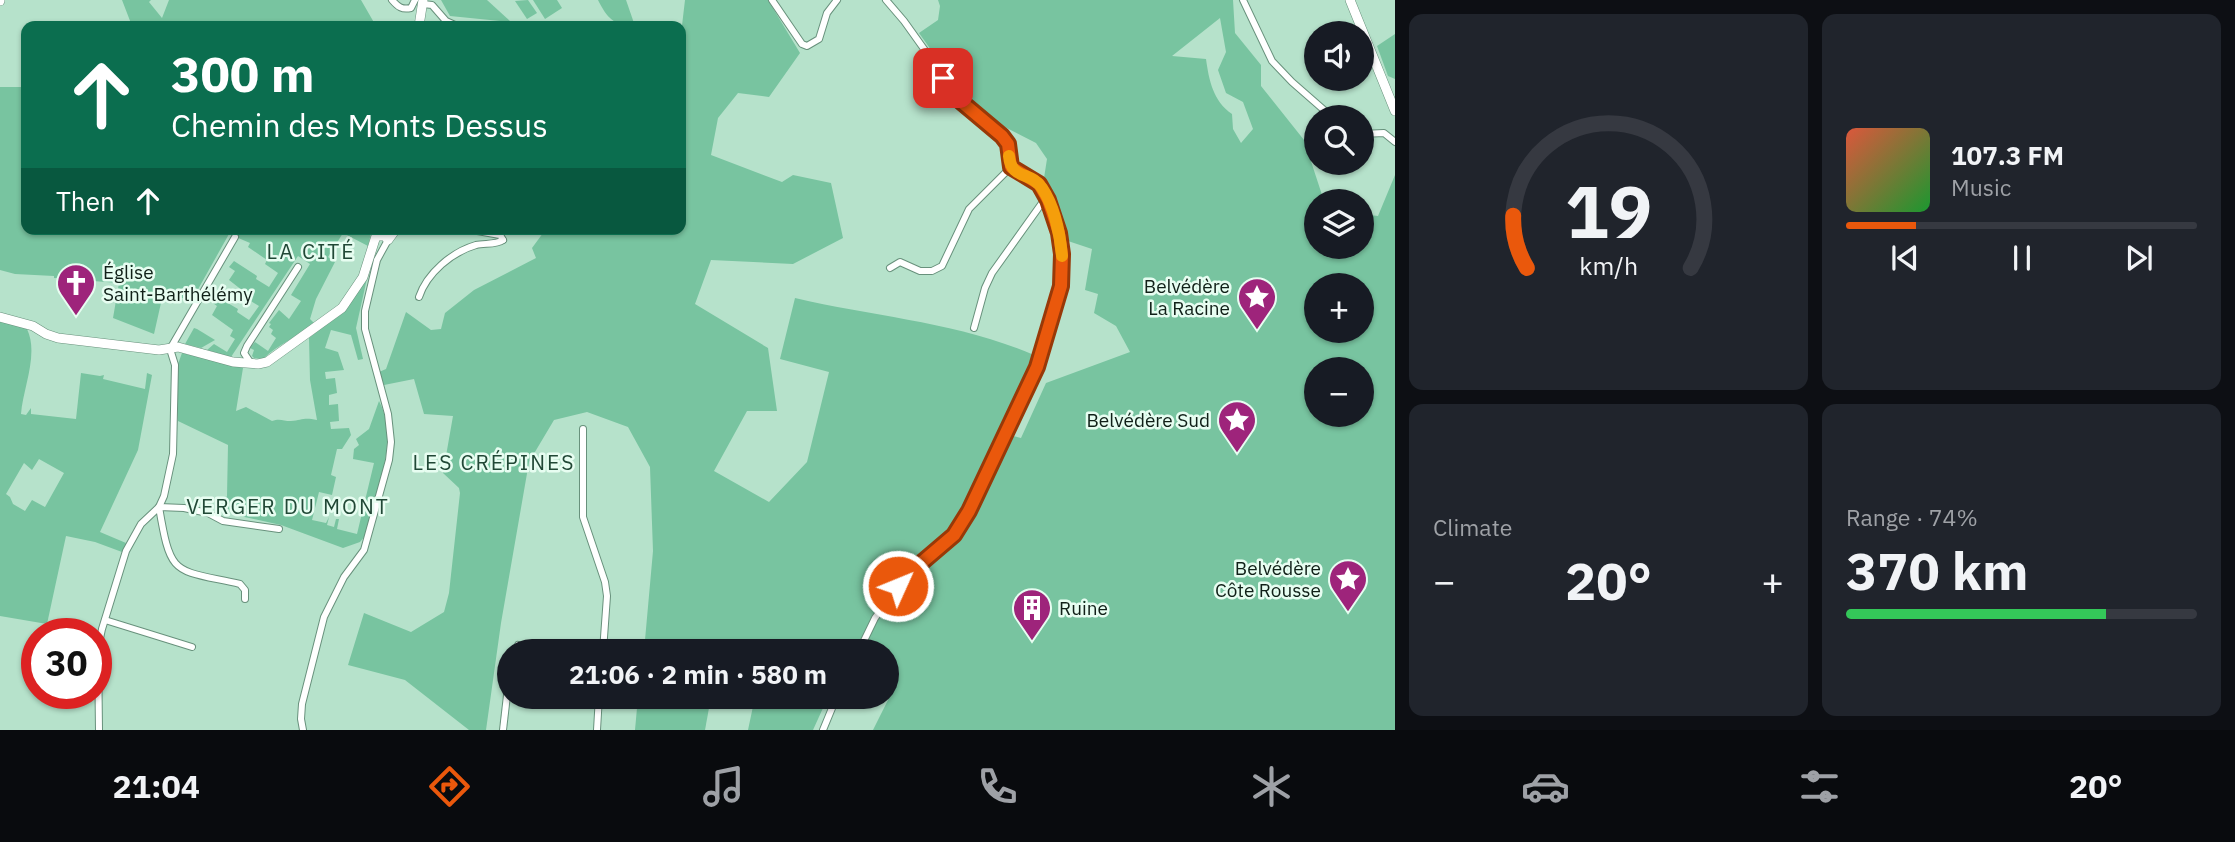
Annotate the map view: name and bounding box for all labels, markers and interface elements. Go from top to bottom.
map controls [1304,21,1374,427]
button: sound [1304,21,1374,91]
text: 300 m [171,42,315,105]
pin [913,48,973,108]
icon: ahead [56,49,147,140]
icon: arrive [924,59,962,97]
text: Chemin des Monts Dessus [171,104,548,146]
button: search [1304,105,1374,175]
text: 107.3 FM [1951,138,2064,172]
text: 19 [1565,164,1652,259]
text: Music [1951,172,2011,202]
icon: ahead [129,182,167,220]
text: Then [56,184,115,218]
button: layers [1304,189,1374,259]
district label: LA CITÉ [267,237,355,265]
icon: previous [1886,239,1924,277]
icon: pause [2003,239,2041,277]
icon: next [2120,239,2158,277]
text: km/h [1579,249,1638,282]
place label: Église Saint-Barthélémy [103,260,253,306]
church icon: Église Saint-Barthélémy [55,262,97,317]
button: + [1304,273,1374,343]
place label: Belvédère La Racine [1144,274,1230,320]
place icon: Belvédère La Racine [1236,276,1278,331]
button: − [1304,357,1374,427]
place icon: Belvédère Sud [1216,399,1258,454]
place label: Belvédère Sud [1086,408,1210,432]
district label: LES CRÉPINES [412,448,576,476]
district label: VERGER DU MONT [186,492,390,520]
text: Range · 74% [1846,502,1978,532]
text: Climate [1433,512,1512,542]
text: 370 km [1846,537,2028,604]
text: 20° [1565,547,1652,614]
position arrow [861,549,935,623]
place label: Belvédère Côte Rousse [1215,556,1321,602]
text: − [1433,556,1456,605]
text: + [1761,556,1784,605]
place icon: Belvédère Côte Rousse [1327,558,1369,613]
building icon: Ruine [1011,587,1053,642]
place label: Ruine [1059,596,1108,620]
speed limit sign: 30 [21,618,112,709]
text: 21:06 · 2 min · 580 m [569,657,827,691]
icon: directions [425,762,474,811]
icon: music [699,762,748,811]
icon: phone [973,762,1022,811]
icon: climate [1247,762,1296,811]
icon: car [1521,762,1570,811]
icon: filters [1795,762,1844,811]
text: 21:04 [113,765,200,807]
text: 20° [2069,765,2122,807]

